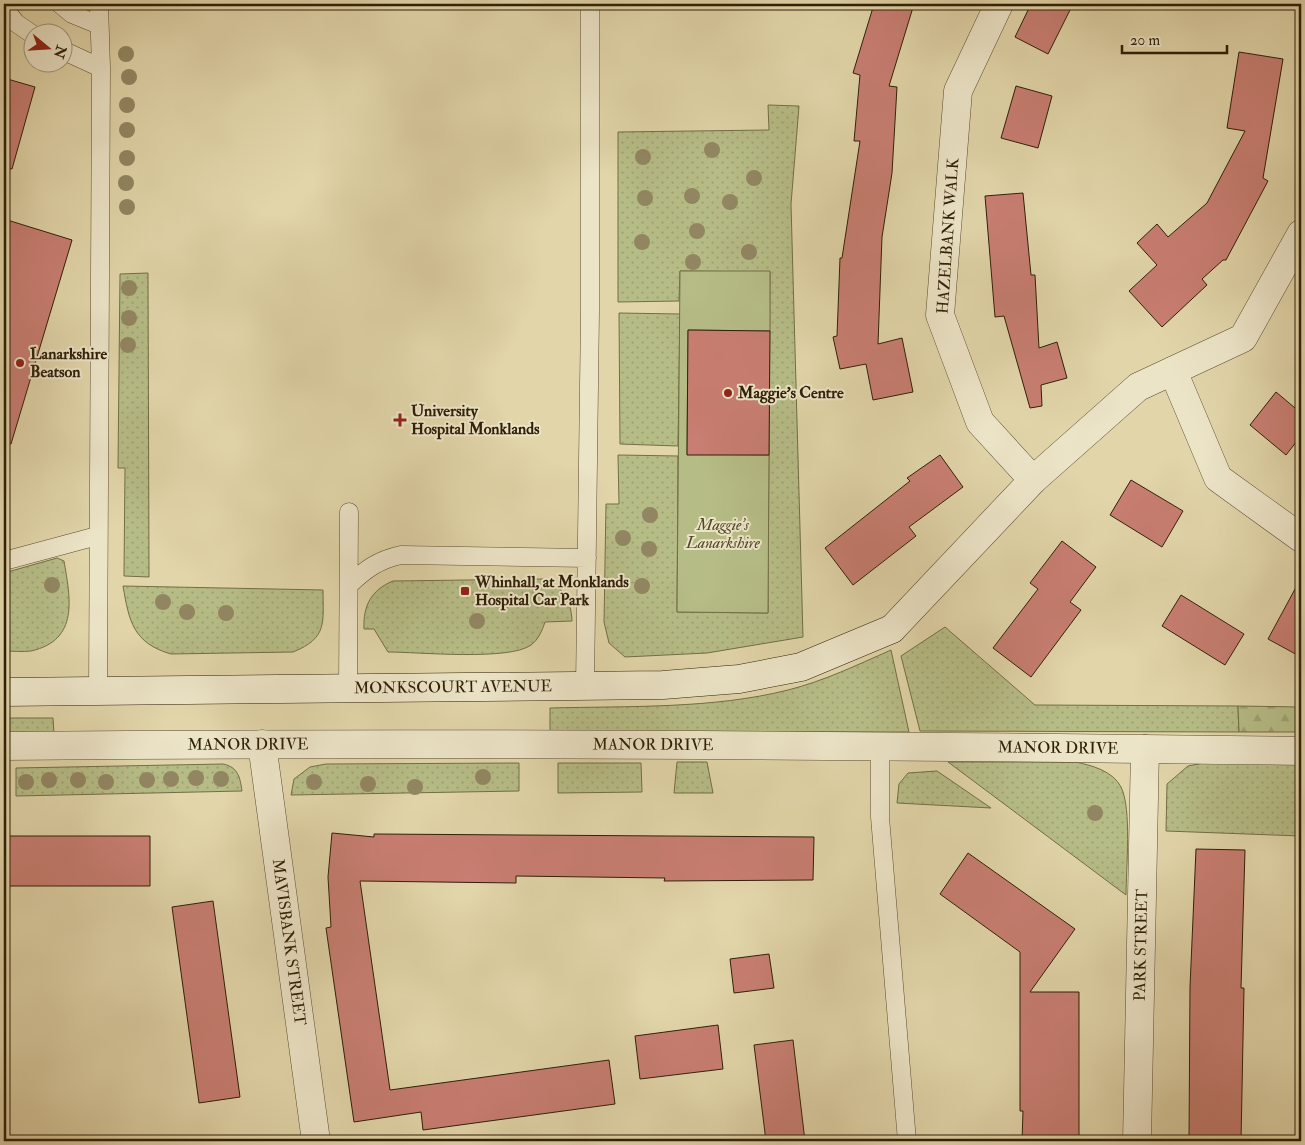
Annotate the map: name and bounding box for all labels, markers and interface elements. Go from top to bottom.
north arrow [22,22,72,72]
scale bar [1122,22,1228,54]
text: 20 m [1130,31,1160,50]
text: N [50,42,70,61]
street label: HAZELBANK WALK [933,157,963,315]
place label: Lanarkshire Beatson [30,344,107,382]
marker: Lanarkshire Beatson [14,357,26,369]
place label: Maggie's Centre [737,383,844,404]
marker: Maggie's Centre [722,387,734,399]
place label: University Hospital Monklands [411,401,540,440]
marker: University Hospital Monklands [393,413,407,427]
park label: Maggie's Lanarkshire [685,515,761,553]
place label: Whinhall, at Monklands Hospital Car Park [474,572,629,611]
marker: Whinhall, at Monklands Hospital Car Park [459,585,471,597]
street label: MONKSCOURT AVENUE [354,676,552,698]
street label: MANOR DRIVE [187,734,309,755]
street label: MANOR DRIVE [592,735,714,755]
street label: MANOR DRIVE [997,737,1119,759]
street label: MAVISBANK STREET [268,858,310,1027]
street label: PARK STREET [1130,889,1152,1001]

